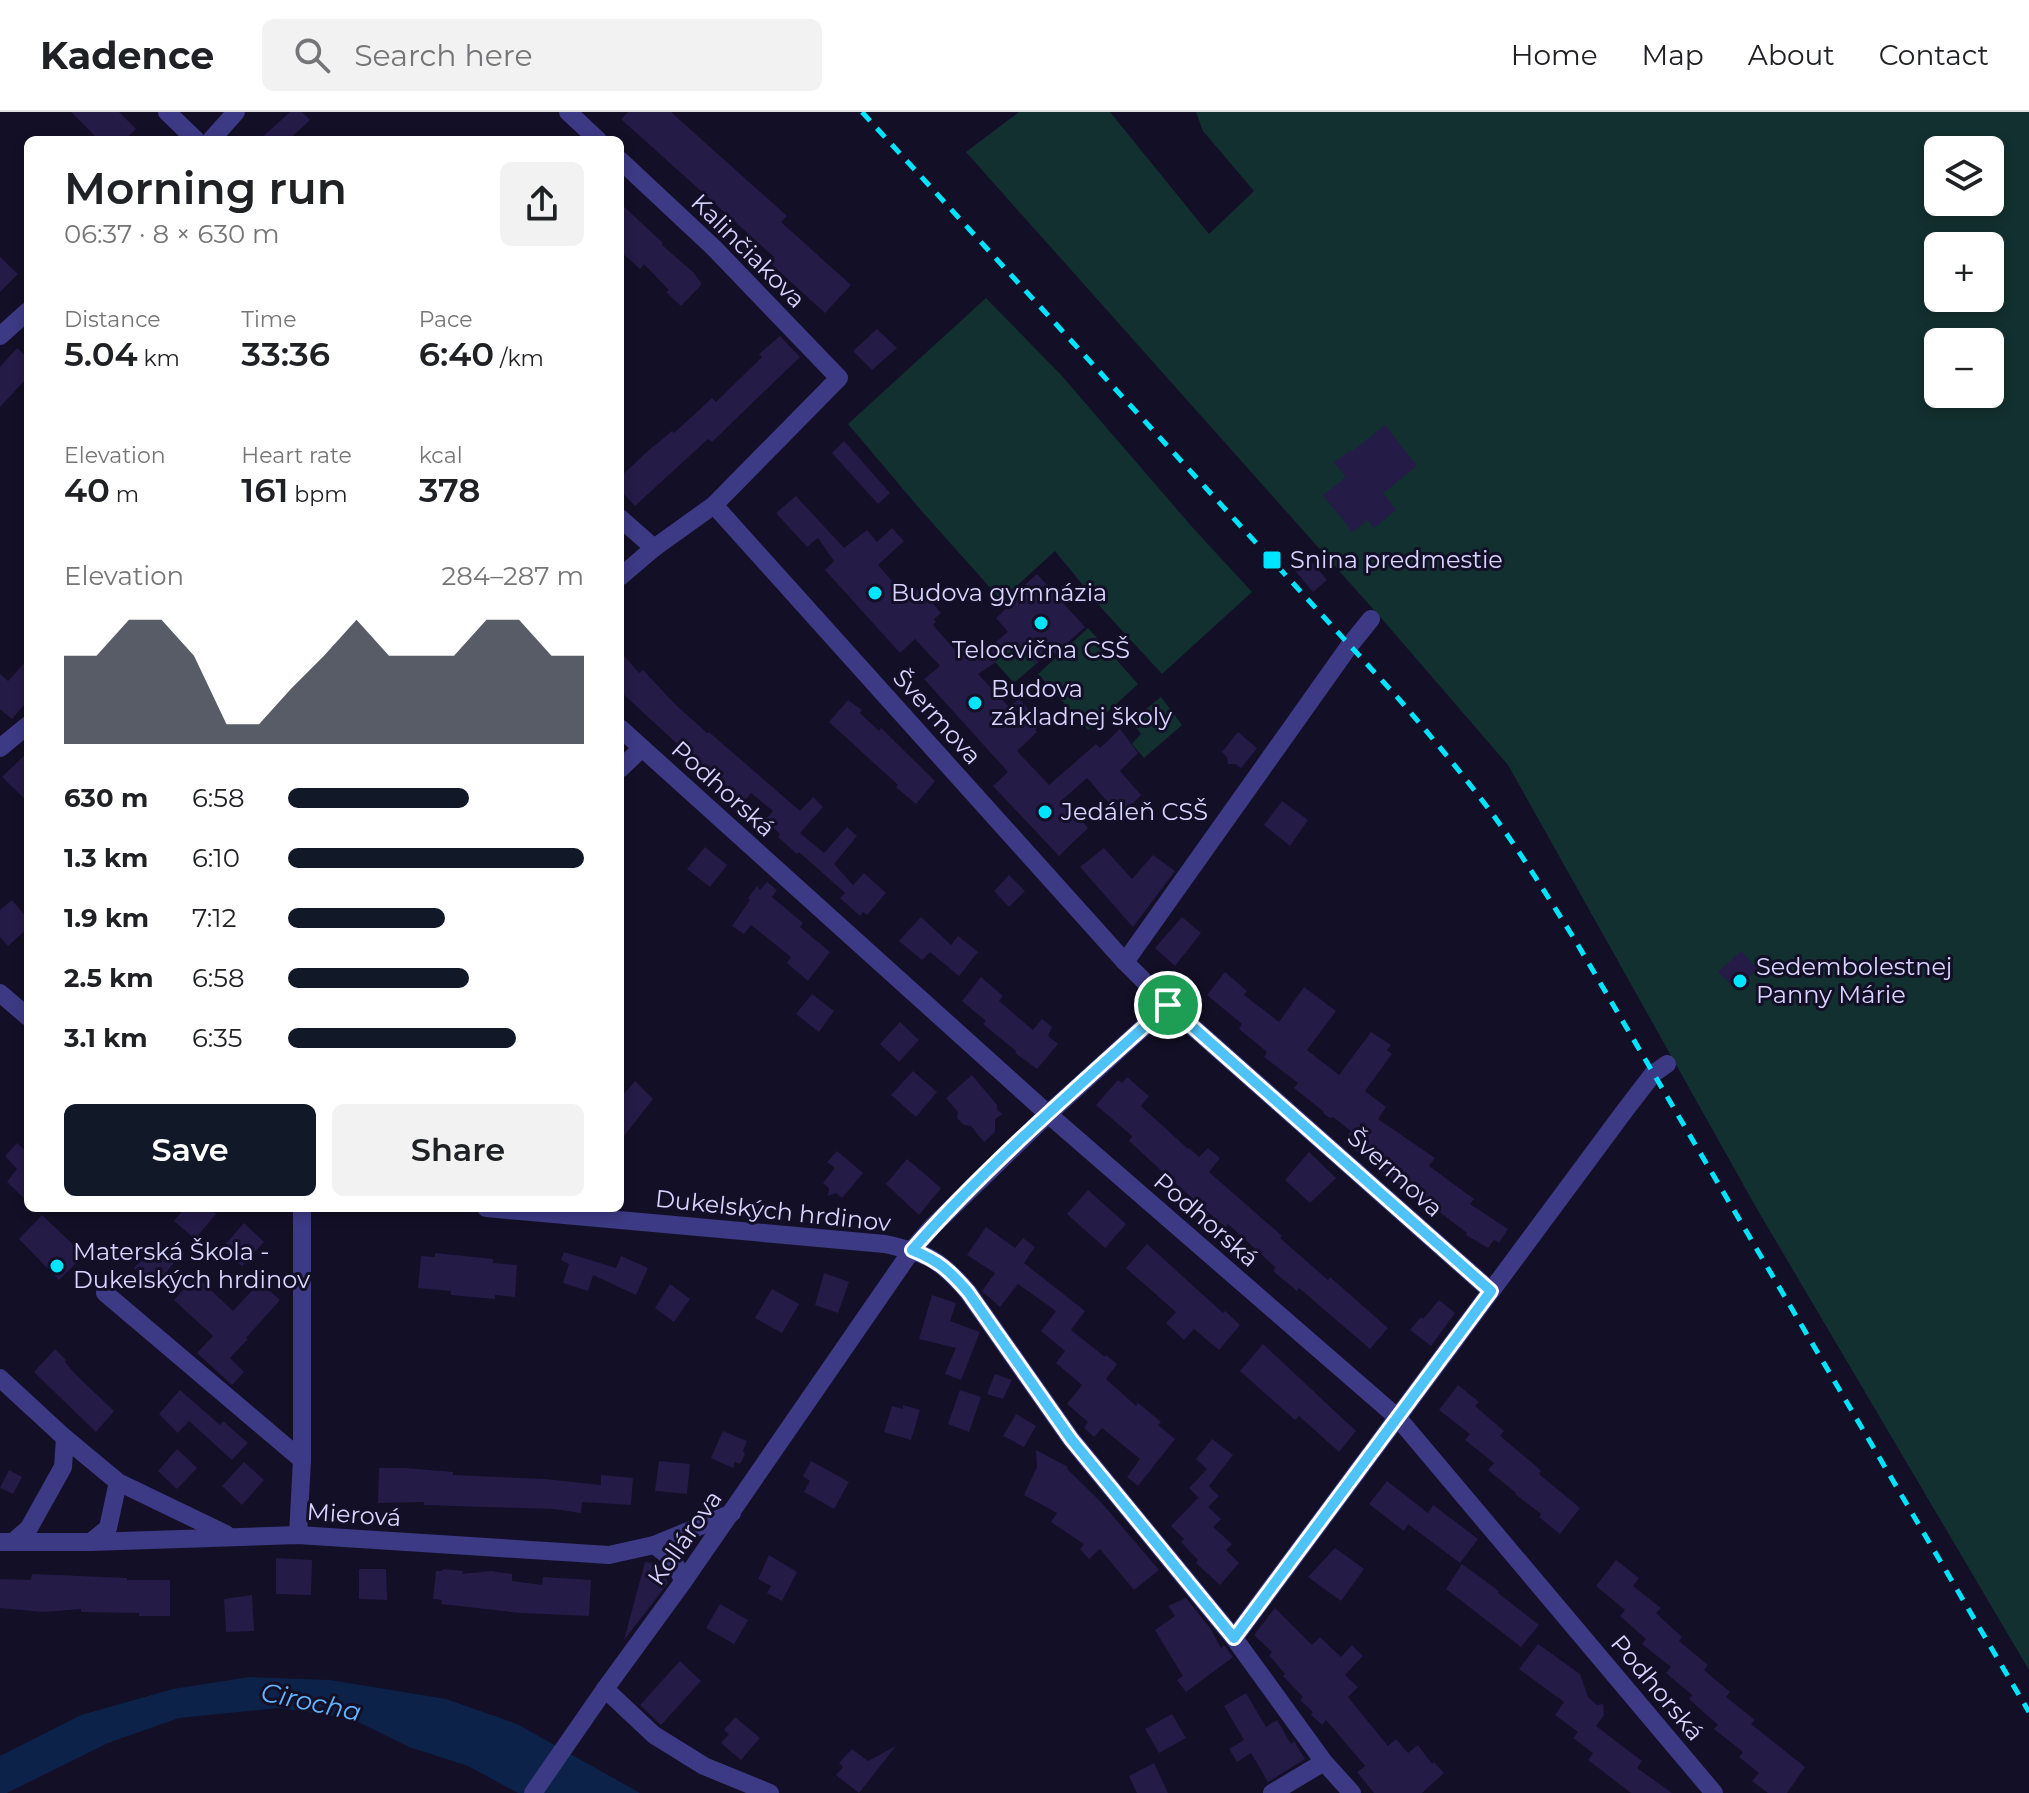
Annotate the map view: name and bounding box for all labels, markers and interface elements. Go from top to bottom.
search box [262,19,822,91]
text: Kadence [40,32,214,79]
icon: search [290,33,334,77]
text: Search here [354,37,533,74]
text: Home [1511,38,1598,72]
text: Map [1642,38,1704,72]
text: About [1748,38,1835,72]
text: Contact [1879,38,1989,72]
map controls [1924,136,2004,408]
button: layers [1924,136,2004,216]
text: Morning run [64,161,347,215]
button: share [500,162,584,246]
street label: Kalinčiakova [685,188,811,314]
text: 06:37 · 8 × 630 m [64,218,280,250]
button: + [1924,232,2004,312]
text: Distance [64,306,161,333]
text: Time [241,306,297,333]
text: Pace [419,306,473,333]
button: − [1924,328,2004,408]
text: 5.04 [64,333,138,375]
text: 33:36 [241,333,330,375]
text: 6:40 [419,333,494,375]
text: km [138,345,180,372]
text: /km [494,345,544,372]
text: Elevation [64,442,166,469]
text: Heart rate [241,442,352,469]
text: kcal [419,442,463,469]
text: 40 [64,469,110,511]
text: 161 [241,469,289,511]
text: 378 [419,469,480,511]
text: m [110,481,139,508]
text: bpm [289,481,348,508]
place label: Snina predmestie [1290,545,1503,574]
marker: Snina predmestie [1261,549,1283,571]
text: Elevation [64,560,184,592]
text: 284–287 m [441,560,584,592]
place label: Budova gymnázia [891,578,1107,607]
marker: Budova gymnázia [866,584,884,602]
marker: Telocvična CSŠ [1032,614,1050,632]
place label: Telocvična CSŠ [952,635,1130,664]
street label: Švermova [887,663,988,770]
place label: Budova základnej školy [991,674,1172,731]
marker: Budova základnej školy [966,694,984,712]
street label: Podhorská [666,735,781,843]
text: 630 m [64,782,148,814]
text: 6:58 [192,782,245,814]
place label: Jedáleň CSŠ [1060,797,1208,826]
marker: Jedáleň CSŠ [1036,803,1054,821]
text: 1.3 km [64,842,148,874]
text: 6:10 [192,842,240,874]
text: 1.9 km [64,902,149,934]
text: 7:12 [192,902,236,934]
place label: Sedembolestnej Panny Márie [1756,952,1952,1009]
text: 2.5 km [64,962,153,994]
text: 6:58 [192,962,245,994]
pin [1134,971,1202,1039]
marker: Sedembolestnej Panny Márie [1731,972,1749,990]
icon: arrive [1146,983,1190,1027]
text: 3.1 km [64,1022,148,1054]
text: 6:35 [192,1022,242,1054]
button: Save [64,1104,316,1196]
button: Share [332,1104,584,1196]
street label: Švermova [1342,1122,1449,1223]
street label: Podhorská [1148,1166,1265,1273]
street label: Dukelských hrdinov [654,1184,892,1237]
place label: Materská Škola - Dukelských hrdinov [73,1237,310,1294]
marker: Materská Škola - Dukelských hrdinov [48,1257,66,1275]
street label: Kollárova [641,1485,728,1591]
street label: Mierová [306,1497,402,1532]
street label: Podhorská [1605,1629,1710,1746]
water label: Cirocha [258,1676,364,1728]

